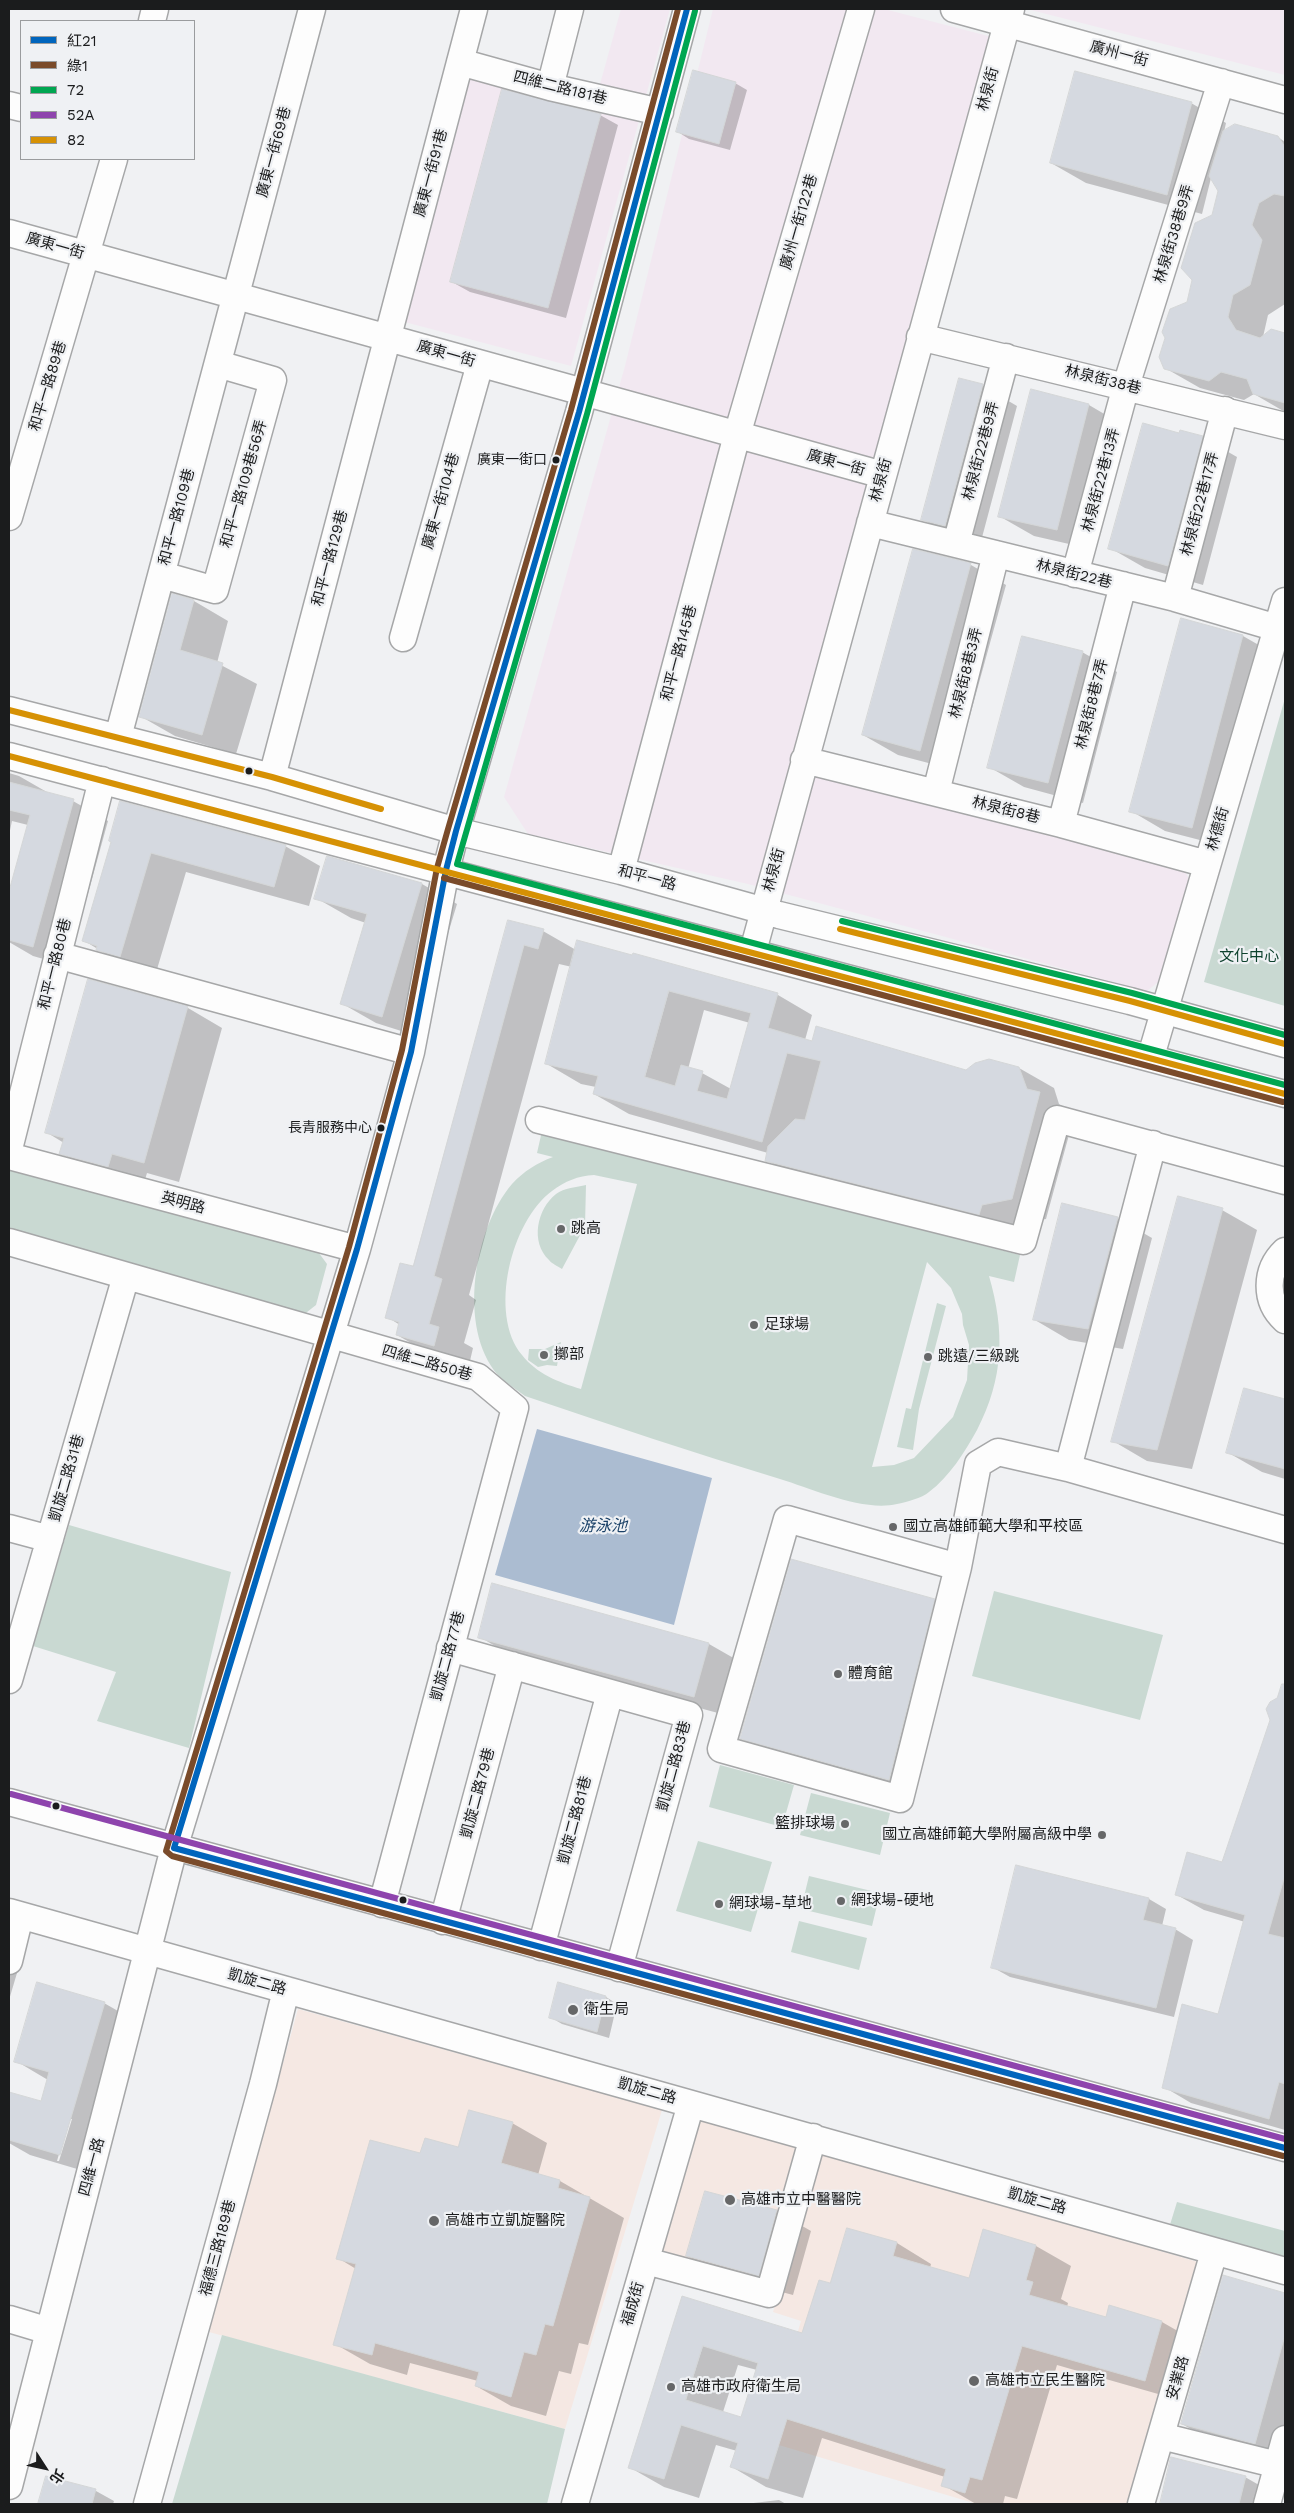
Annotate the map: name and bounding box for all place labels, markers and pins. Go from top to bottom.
place label: 廣東一街口 [477,452,547,468]
marker: 廣東一街口 [551,455,561,465]
unlabelled marker [244,766,254,776]
place label: 長青服務中心 [288,1120,372,1136]
marker: 長青服務中心 [376,1123,386,1133]
place label: 跳高 [571,1220,601,1238]
marker: 跳高 [555,1223,567,1235]
place label: 足球場 [764,1316,809,1334]
marker: 足球場 [748,1319,760,1331]
place label: 擲部 [554,1346,584,1364]
place label: 跳遠/三級跳 [938,1348,1020,1366]
marker: 擲部 [538,1349,550,1361]
marker: 跳遠/三級跳 [922,1351,934,1363]
place label: 國立高雄師範大學和平校區 [903,1518,1083,1536]
marker: 國立高雄師範大學和平校區 [887,1521,899,1533]
place label: 體育館 [848,1665,893,1683]
marker: 體育館 [832,1668,844,1680]
unlabelled marker [51,1801,61,1811]
place label: 籃排球場 [775,1815,835,1833]
marker: 籃排球場 [839,1818,851,1830]
place label: 國立高雄師範大學附屬高級中學 [882,1826,1092,1844]
marker: 國立高雄師範大學附屬高級中學 [1096,1829,1108,1841]
place label: 網球場-硬地 [851,1892,934,1910]
unlabelled marker [398,1895,408,1905]
place label: 網球場-草地 [729,1895,812,1913]
marker: 網球場-硬地 [835,1895,847,1907]
marker: 網球場-草地 [713,1898,725,1910]
place label: 衛生局 [584,2001,629,2019]
marker: 衛生局 [566,2003,580,2017]
place label: 高雄市立中醫醫院 [741,2191,861,2209]
marker: 高雄市立中醫醫院 [723,2193,737,2207]
place label: 高雄市立凱旋醫院 [445,2212,565,2230]
marker: 高雄市立凱旋醫院 [427,2214,441,2228]
place label: 高雄市立民生醫院 [985,2372,1105,2390]
marker: 高雄市立民生醫院 [967,2374,981,2388]
place label: 高雄市政府衛生局 [681,2378,801,2396]
marker: 高雄市政府衛生局 [665,2381,677,2393]

